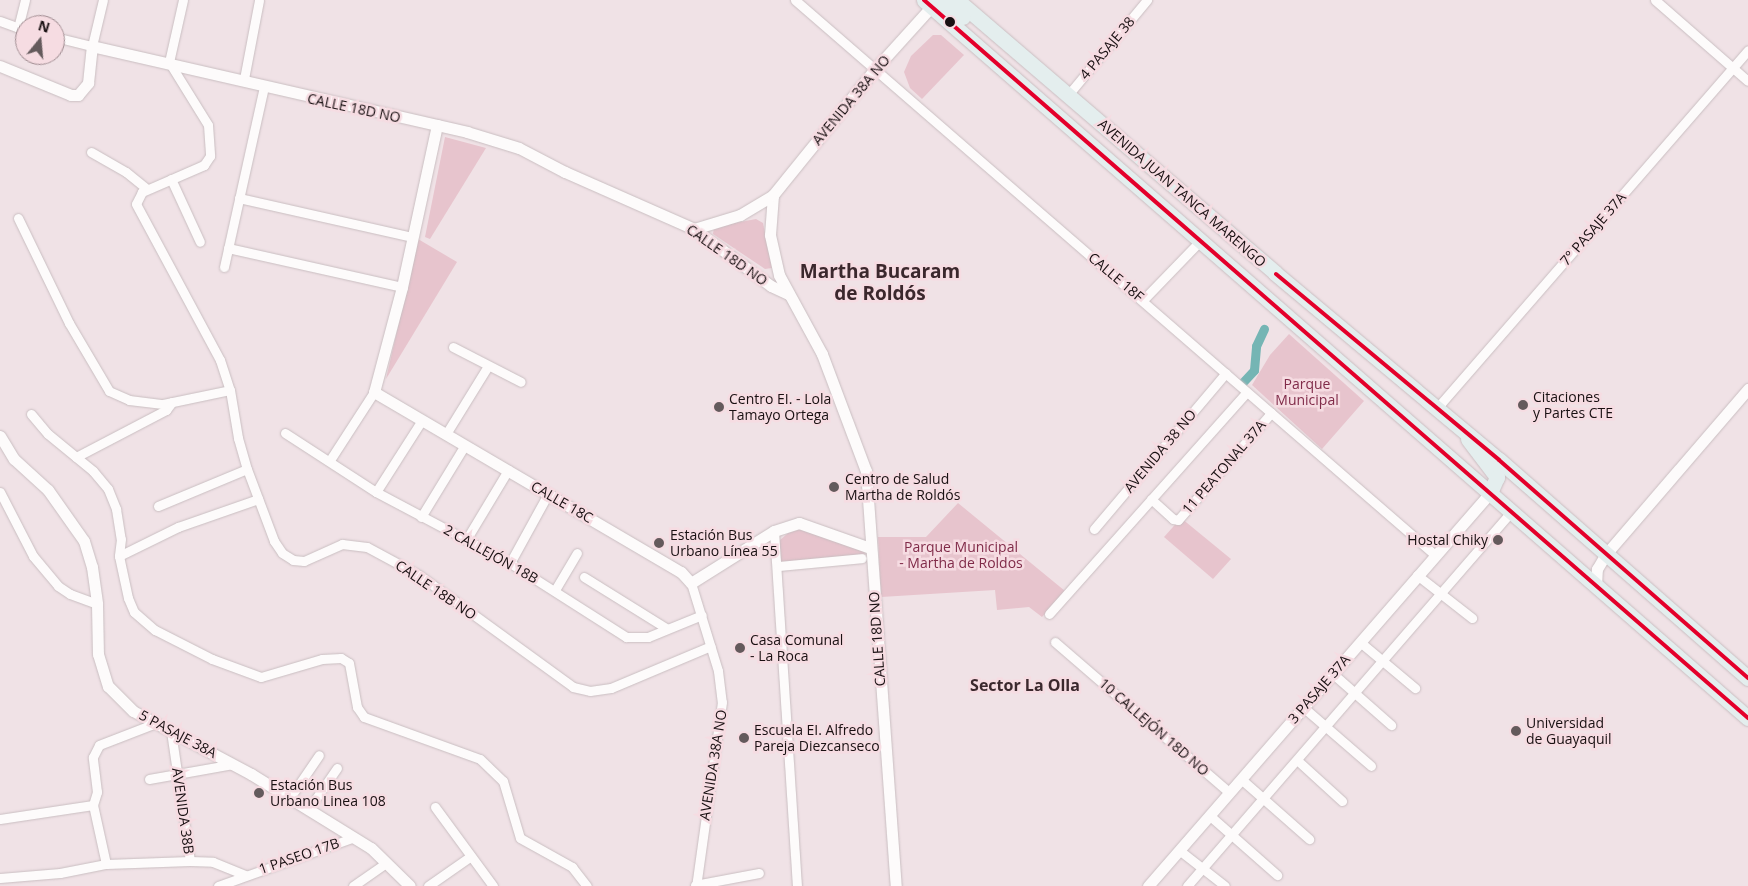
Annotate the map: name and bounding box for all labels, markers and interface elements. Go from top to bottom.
street label: 4 PASAJE 38 [1076,13,1138,83]
north arrow [15,15,65,65]
text: N [36,15,52,37]
unlabelled marker [945,17,955,27]
street label: AVENIDA 38A NO [809,52,893,148]
street label: CALLE 18D NO [306,90,402,126]
street label: AVENIDA JUAN TANCA MARENGO [1095,115,1269,271]
street label: 7° PASAJE 37A [1557,189,1629,269]
street label: CALLE 18D NO [683,221,771,289]
street label: CALLE 18F [1085,249,1147,305]
district label: Martha Bucaram de Roldós [800,261,960,305]
park label: Parque Municipal [1275,376,1339,408]
place label: Citaciones y Partes CTE [1533,389,1613,422]
place label: Centro EI. - Lola Tamayo Ortega [729,391,831,424]
marker: Citaciones y Partes CTE [1517,399,1529,411]
marker: Centro EI. - Lola Tamayo Ortega [713,401,725,413]
street label: AVENIDA 38 NO [1120,406,1200,496]
street label: 11 PEATONAL 37A [1179,417,1269,517]
place label: Centro de Salud Martha de Roldós [845,471,960,504]
street label: CALLE 18C [528,478,596,526]
marker: Centro de Salud Martha de Roldós [827,480,841,494]
street label: 2 CALLEJÓN 18B [441,521,541,587]
place label: Estación Bus Urbano Línea 55 [670,527,778,560]
place label: Hostal Chiky [1407,532,1488,548]
marker: Hostal Chiky [1492,534,1504,546]
marker: Estación Bus Urbano Línea 55 [652,536,666,550]
park label: Parque Municipal - Martha de Roldos [899,539,1023,572]
street label: CALLE 18B NO [392,557,480,623]
street label: CALLE 18D NO [865,591,889,687]
place label: Casa Comunal - La Roca [750,632,843,664]
marker: Casa Comunal - La Roca [734,642,746,654]
street label: 3 PASAJE 37A [1285,651,1353,727]
district label: Sector La Olla [970,675,1080,695]
street label: 10 CALLEJÓN 18D NO [1096,675,1212,779]
street label: 5 PASAJE 38A [136,707,220,761]
street label: AVENIDA 38A NO [696,708,730,822]
place label: Universidad de Guayaquil [1526,715,1612,748]
place label: Escuela EI. Alfredo Pareja Diezcanseco [754,722,880,754]
marker: Universidad de Guayaquil [1510,725,1522,737]
marker: Escuela EI. Alfredo Pareja Diezcanseco [738,732,750,744]
street label: AVENIDA 38B [169,767,197,855]
place label: Estación Bus Urbano Linea 108 [270,777,386,810]
marker: Estación Bus Urbano Linea 108 [252,786,266,800]
street label: 1 PASEO 17B [257,834,341,878]

